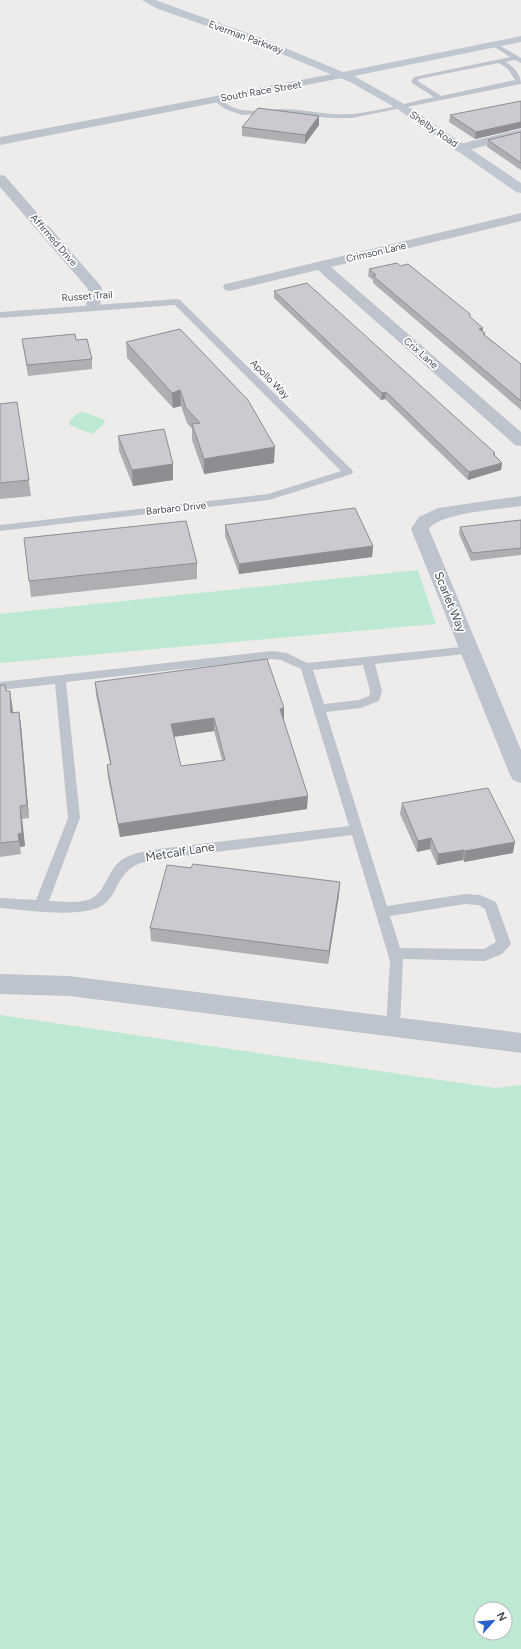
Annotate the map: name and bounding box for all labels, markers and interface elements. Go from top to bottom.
street label: Everman Parkway [207,17,286,57]
street label: South Race Street [219,77,303,105]
street label: Shelby Road [407,108,461,150]
street label: Affirmed Drive [28,211,81,269]
street label: Crimson Lane [345,239,408,265]
street label: Russet Trail [61,288,113,304]
street label: Crix Lane [401,334,441,372]
street label: Apollo Way [247,356,293,402]
street label: Barbaro Drive [145,498,207,518]
street label: Scarlet Way [432,570,469,635]
street label: Metcalf Lane [145,840,216,864]
north arrow [473,1601,513,1641]
text: N [494,1610,509,1623]

